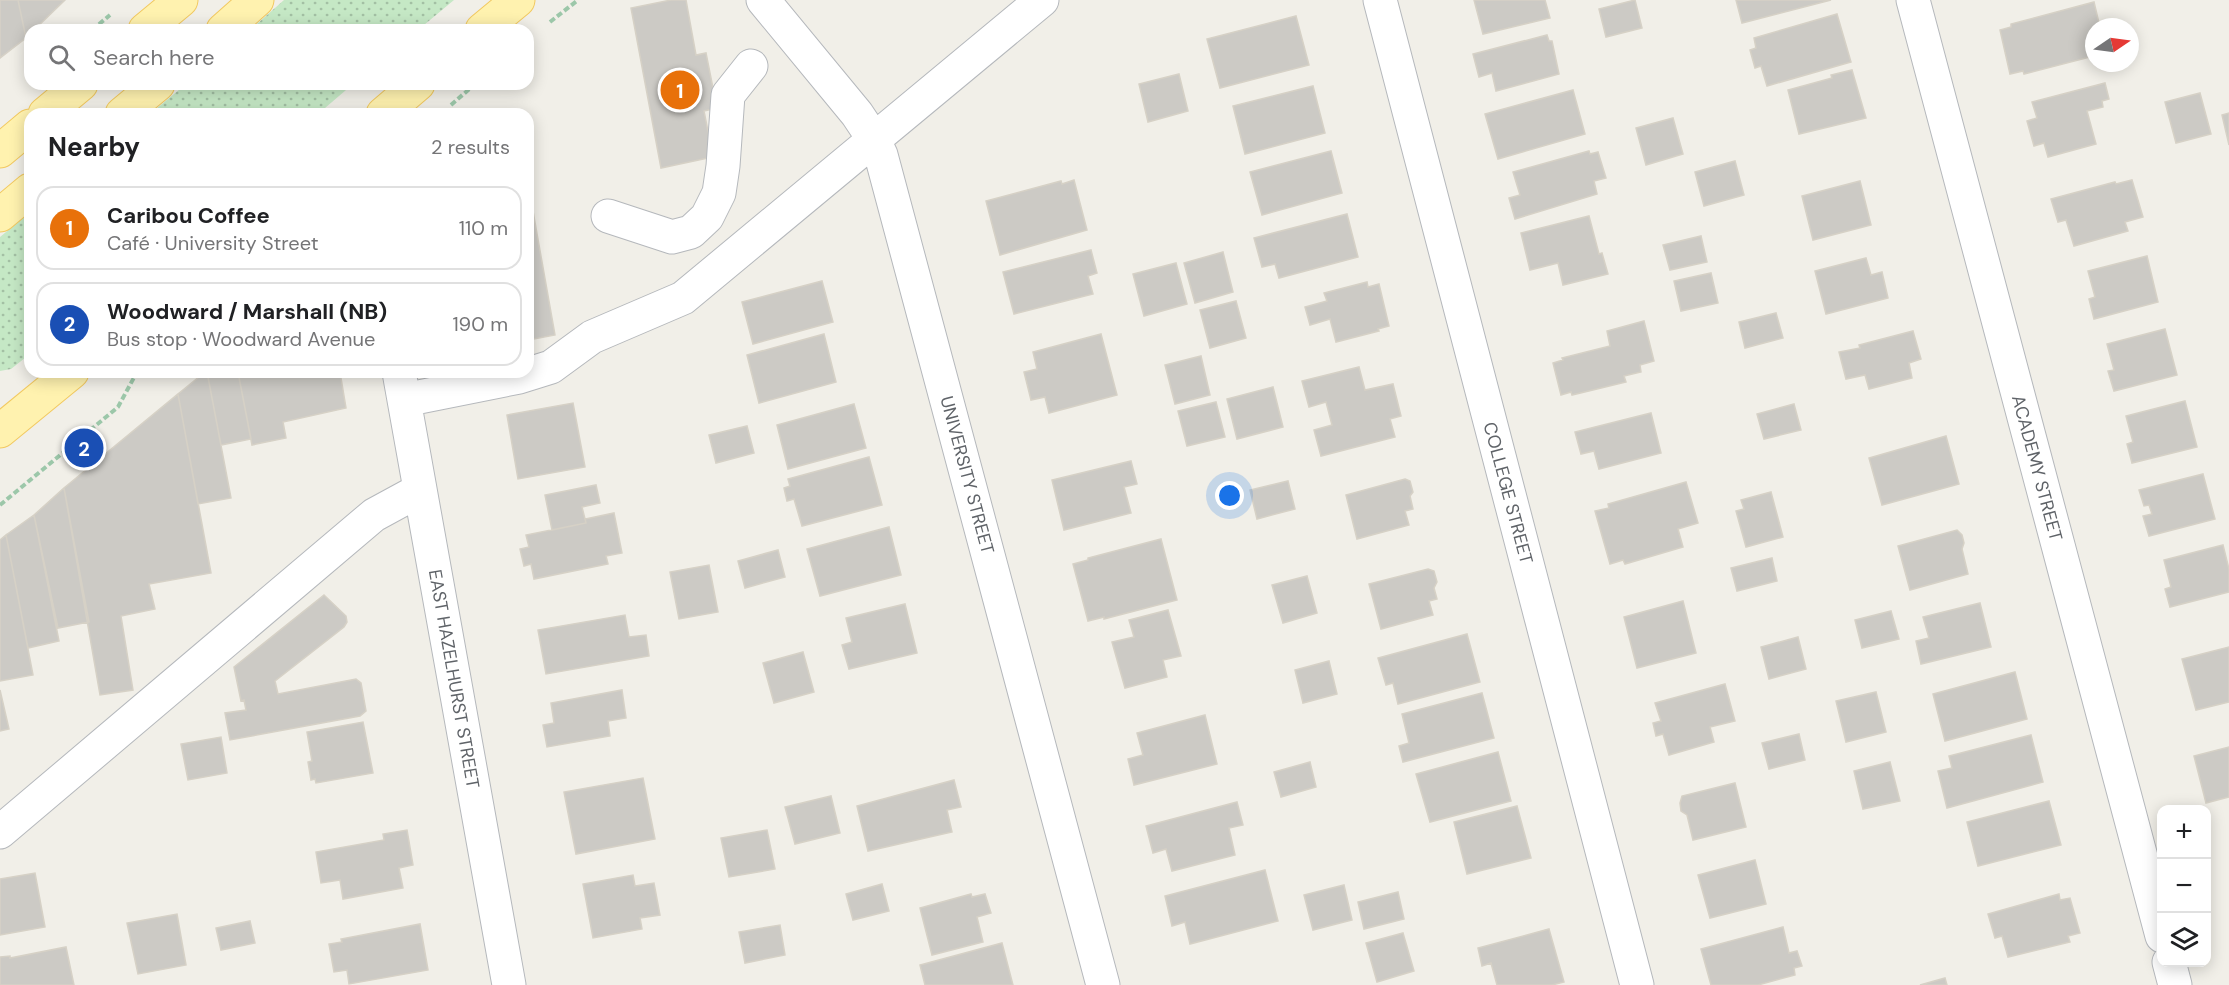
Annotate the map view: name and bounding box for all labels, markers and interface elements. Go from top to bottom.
north arrow [2085,18,2139,72]
search box [24,24,534,90]
icon: search [45,41,78,74]
text: Search here [93,43,214,72]
pin: 1 [660,68,700,112]
text: Nearby [48,130,140,164]
text: 2 results [431,134,510,160]
text: Caribou Coffee [107,201,270,230]
text: 1 [66,215,73,241]
text: 110 m [459,215,508,241]
text: Café · University Street [107,230,319,256]
text: Woodward / Marshall (NB) [107,297,387,326]
text: 2 [64,311,75,337]
text: 190 m [452,311,508,337]
text: Bus stop · Woodward Avenue [107,326,375,352]
street label: ACADEMY STREET [2006,392,2068,544]
street label: UNIVERSITY STREET [934,393,1000,557]
street label: COLLEGE STREET [1478,419,1538,567]
pin: 2 [64,426,104,470]
your location [1215,481,1244,510]
street label: EAST HAZELHURST STREET [423,568,485,790]
map controls [2157,805,2211,967]
button: + [2157,805,2211,859]
button: − [2157,859,2211,913]
button: layers [2157,913,2211,967]

